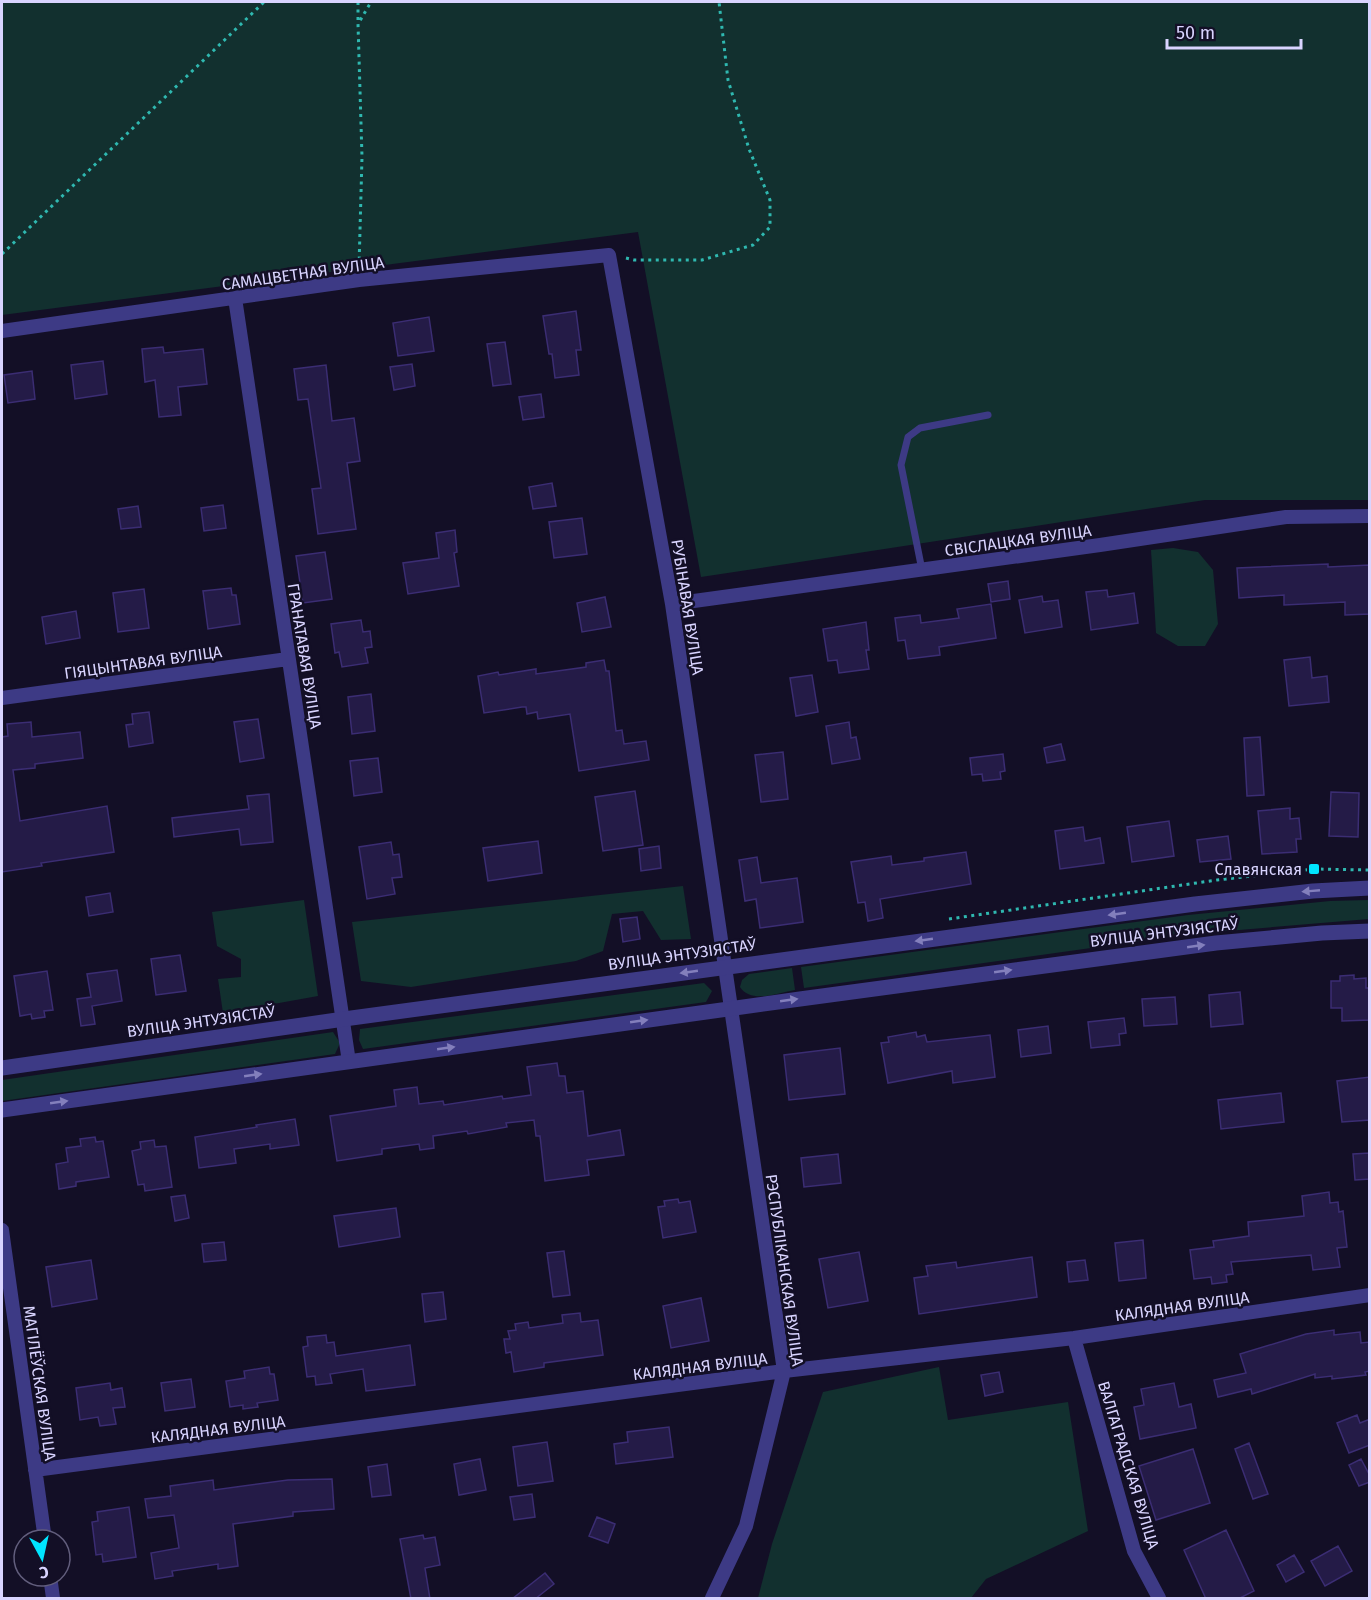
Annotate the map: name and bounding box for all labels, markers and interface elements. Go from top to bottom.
scale bar [1167,12,1300,50]
text: 50 m [1176,22,1215,44]
street label: САМАЦВЕТНАЯ ВУЛІЦА [221,253,386,294]
street label: СВІСЛАЦКАЯ ВУЛІЦА [943,521,1093,560]
street label: РУБІНАВАЯ ВУЛІЦА [667,538,708,677]
street label: ГРАНАТАВАЯ ВУЛІЦА [284,582,326,731]
street label: ГІЯЦЫНТАВАЯ ВУЛІЦА [63,642,224,683]
place label: Славянская [1215,860,1302,879]
marker: Славянская [1307,862,1321,876]
one-way arrow [1302,886,1321,896]
one-way arrow [1108,909,1127,919]
street label: ВУЛІЦА ЭНТУЗІЯСТАЎ [1089,914,1240,951]
street label: ВУЛІЦА ЭНТУЗІЯСТАЎ [607,935,758,974]
one-way arrow [915,935,934,944]
one-way arrow [1187,941,1206,950]
one-way arrow [680,967,699,976]
one-way arrow [994,967,1013,976]
one-way arrow [779,996,798,1005]
street label: ВУЛІЦА ЭНТУЗІЯСТАЎ [126,1002,277,1041]
one-way arrow [629,1017,648,1026]
one-way arrow [436,1044,455,1053]
one-way arrow [243,1070,262,1079]
one-way arrow [50,1097,69,1106]
street label: РЭСПУБЛІКАНСКАЯ ВУЛІЦА [762,1173,808,1368]
street label: КАЛЯДНАЯ ВУЛІЦА [1114,1288,1251,1325]
street label: МАГІЛЁЎСКАЯ ВУЛІЦА [19,1304,60,1463]
street label: КАЛЯДНАЯ ВУЛІЦА [632,1349,769,1384]
street label: ВАЛГАГРАДСКАЯ ВУЛІЦА [1094,1379,1163,1552]
street label: КАЛЯДНАЯ ВУЛІЦА [150,1412,287,1447]
north arrow [12,1528,72,1588]
text: С [37,1562,50,1583]

